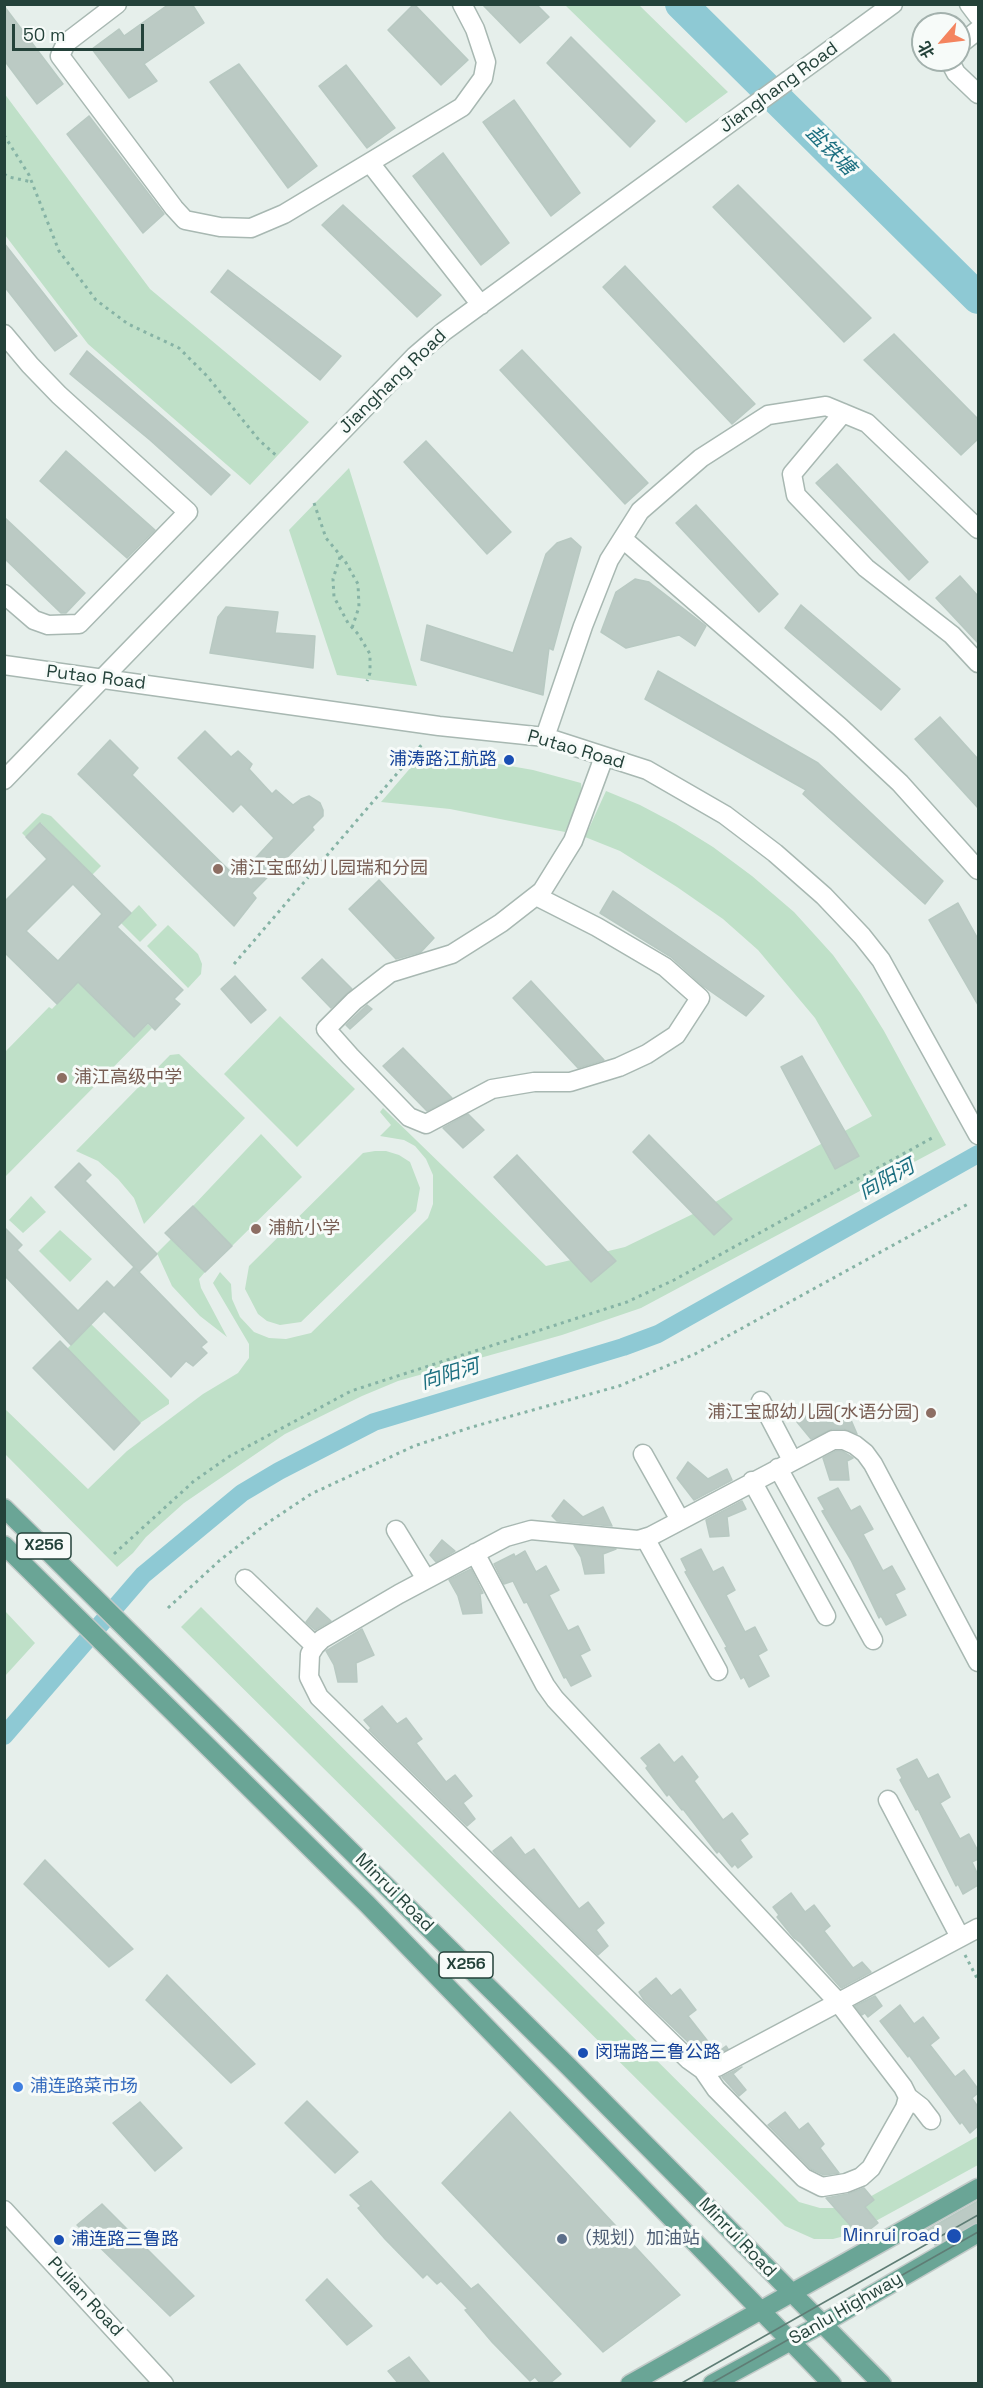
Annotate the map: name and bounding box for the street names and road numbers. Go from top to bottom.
street label: Jianghang Road [716,38,842,138]
street label: Jianghang Road [335,325,451,439]
street label: Putao Road [45,661,147,695]
street label: Putao Road [525,726,627,774]
road number: X256 [17,1533,71,1559]
street label: Minrui Road [350,1849,438,1937]
road number: X256 [439,1952,493,1978]
street label: Minrui Road [694,2194,780,2282]
street label: Pulian Road [43,2253,127,2341]
street label: Sanlu Highway [786,2268,906,2350]

